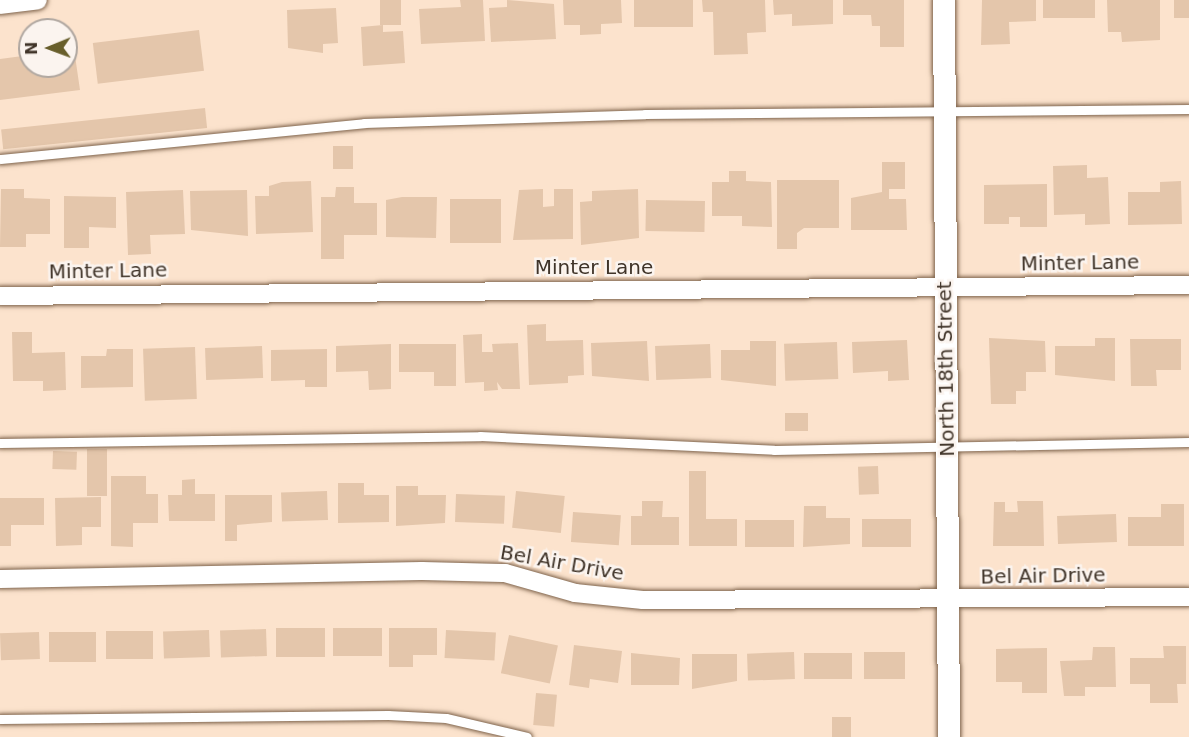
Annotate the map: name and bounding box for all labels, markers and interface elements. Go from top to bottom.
north arrow [18,18,78,78]
text: N [22,41,41,55]
street label: Minter Lane [1021,250,1139,276]
street label: Minter Lane [535,255,653,279]
street label: Minter Lane [49,258,167,284]
street label: North 18th Street [932,281,960,457]
street label: Bel Air Drive [498,540,626,586]
street label: Bel Air Drive [980,563,1106,589]

